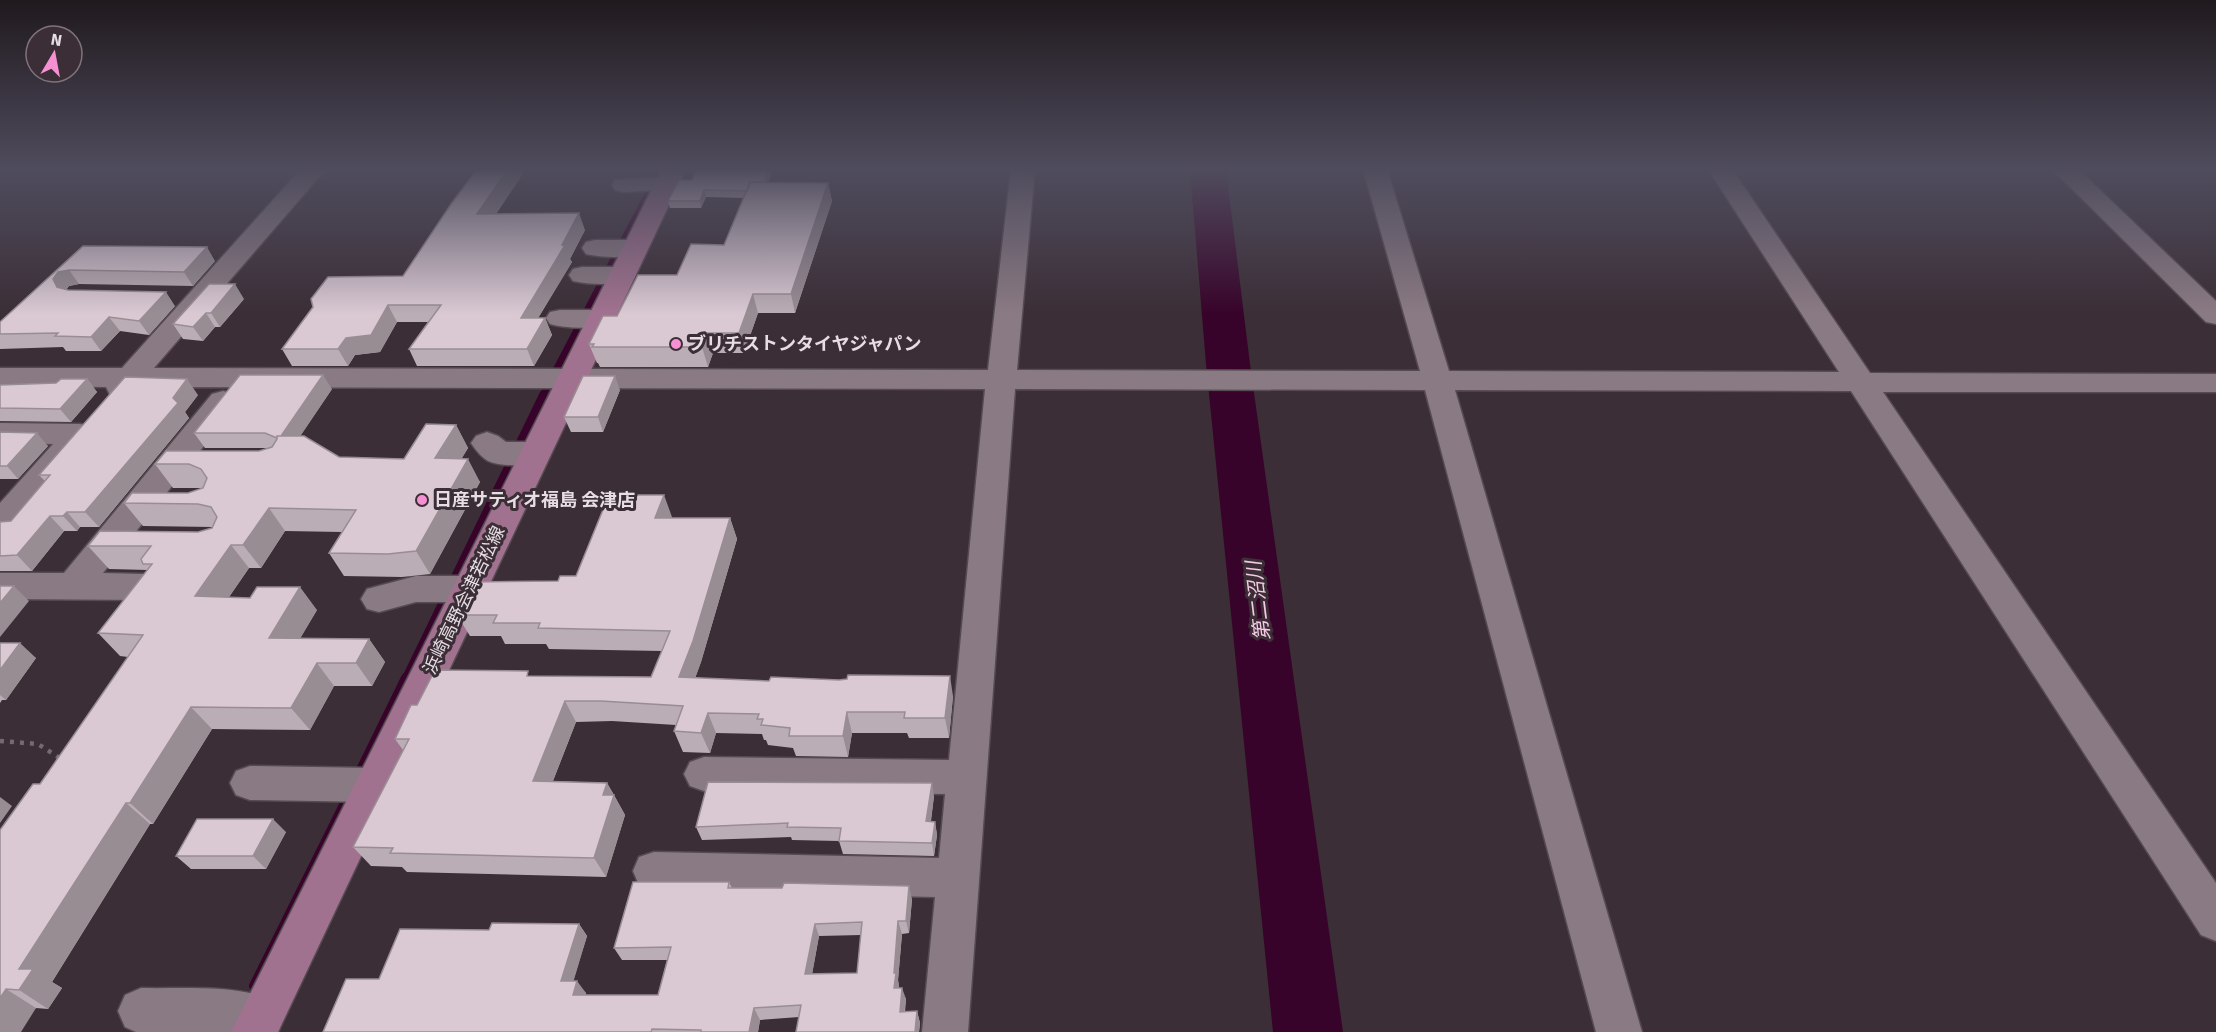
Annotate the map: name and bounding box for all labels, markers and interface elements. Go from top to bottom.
north arrow [24,24,84,84]
text: N [49,29,64,51]
place label: ブリチストンタイヤジャパン [688,333,921,355]
marker: ブリチストンタイヤジャパン [669,337,683,351]
place label: 日産サティオ福島 会津店 [434,489,635,511]
marker: 日産サティオ福島 会津店 [415,493,429,507]
street label: 浜崎高野会津若松線 [419,522,509,678]
water label: 第二沼川 [1241,558,1276,642]

